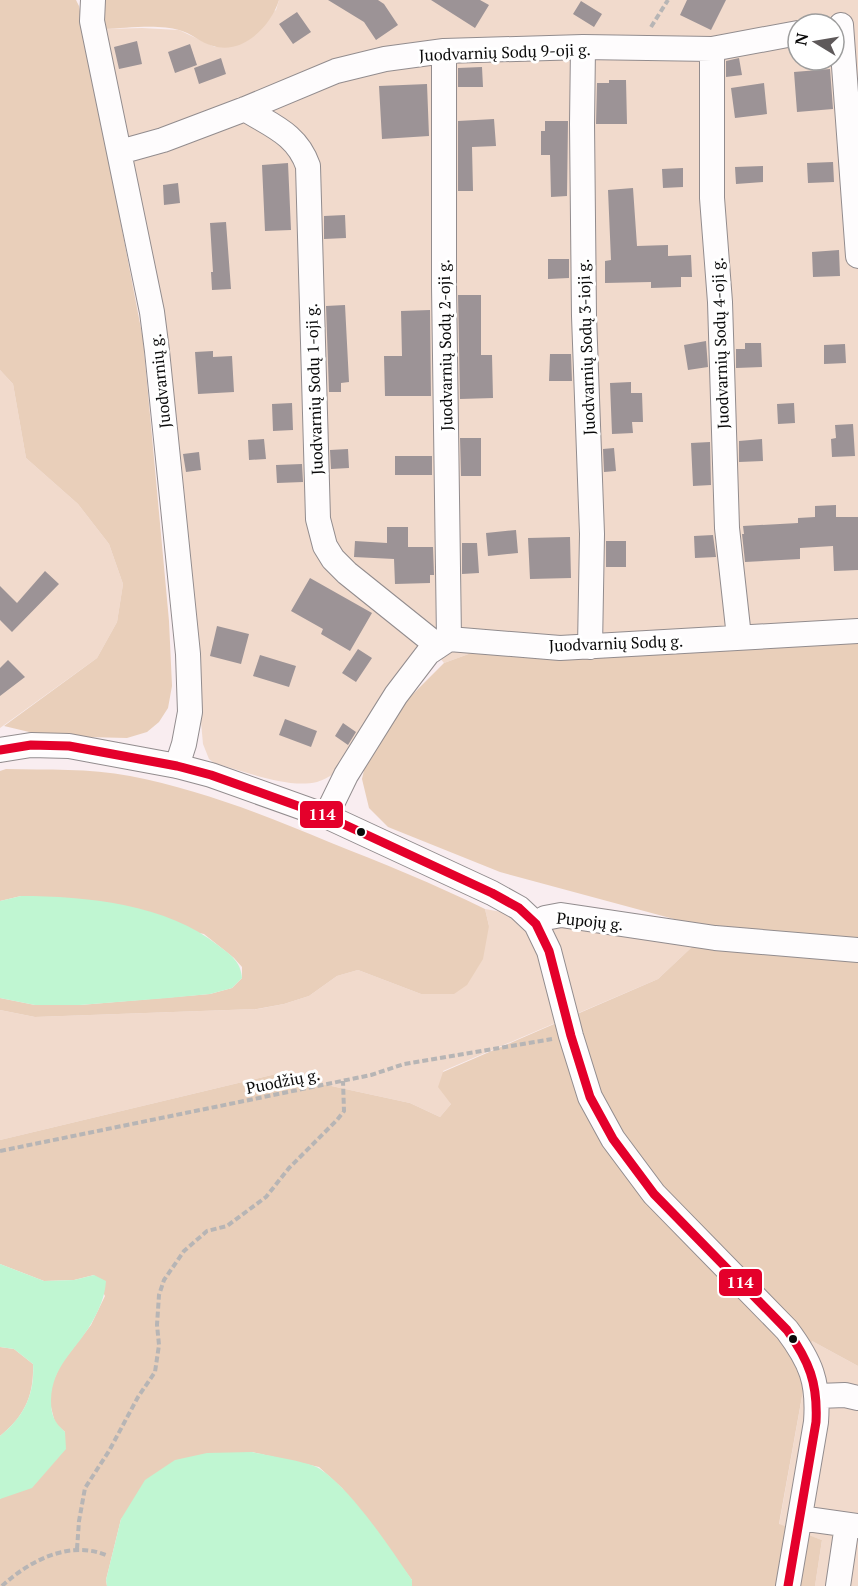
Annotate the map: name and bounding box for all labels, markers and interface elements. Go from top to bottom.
north arrow [786,12,846,72]
text: N [789,31,813,47]
street label: Juodvarnių Sodų 9-oji g. [419,38,591,66]
street label: Juodvarnių Sodų 4-oji g. [706,257,734,429]
street label: Juodvarnių Sodų 3-ioji g. [572,258,600,436]
street label: Juodvarnių Sodų 2-oji g. [433,259,457,431]
street label: Juodvarnių Sodų 1-oji g. [300,303,328,475]
street label: Juodvarnių g. [144,333,176,429]
street label: Juodvarnių Sodų g. [548,630,684,656]
line badge: 114 [299,800,344,829]
text: 114 [308,803,336,825]
unlabelled marker [355,826,367,838]
street label: Pupojų g. [555,907,625,935]
street label: Puodžių g. [244,1063,322,1099]
line badge: 114 [718,1268,763,1297]
text: 114 [726,1271,754,1293]
unlabelled marker [787,1333,799,1345]

